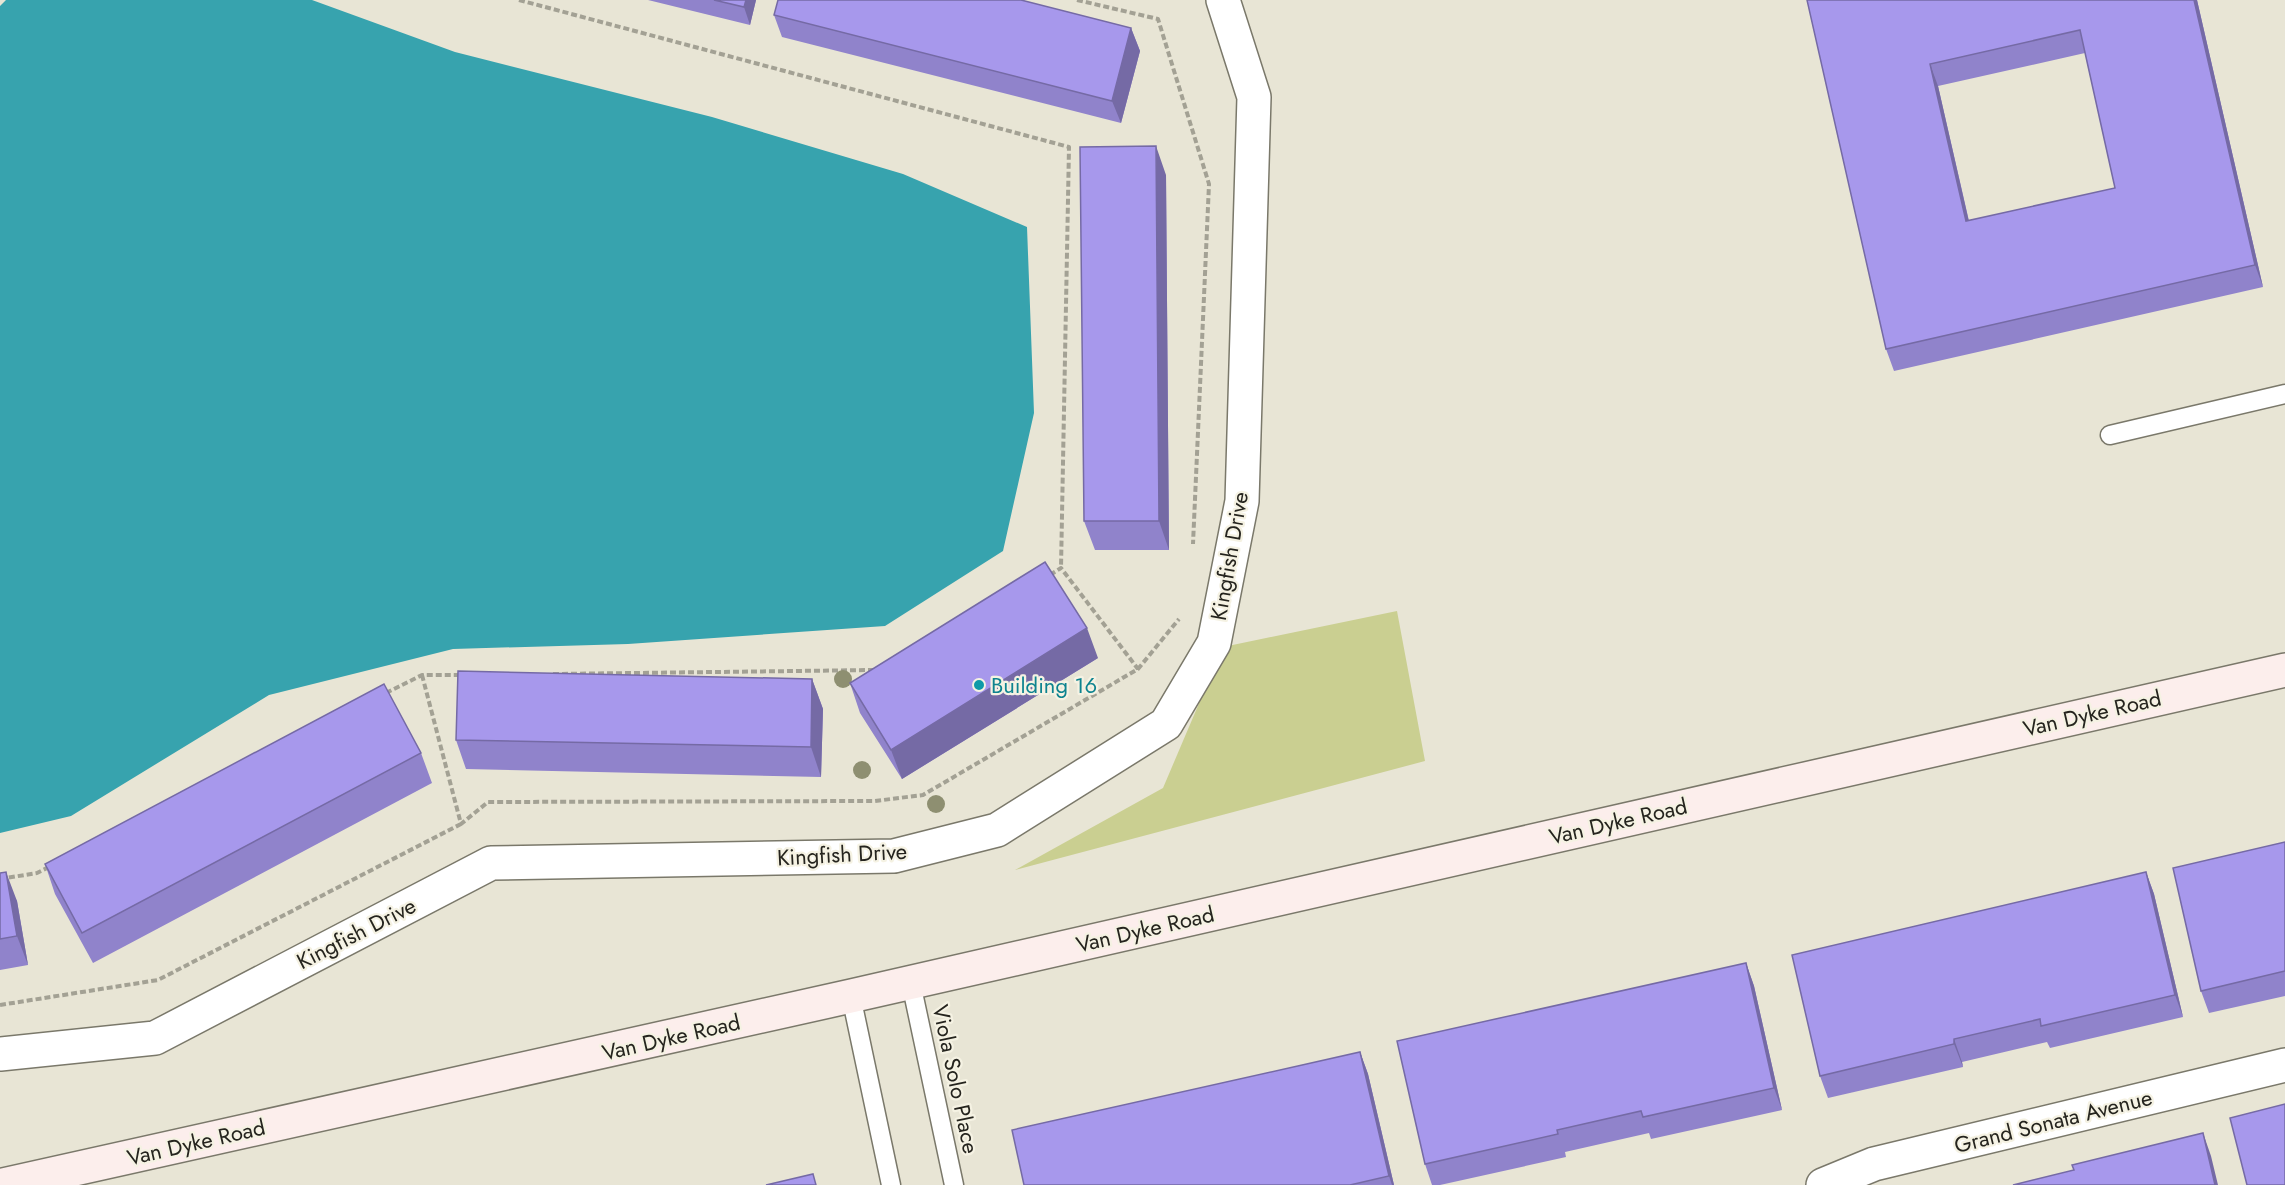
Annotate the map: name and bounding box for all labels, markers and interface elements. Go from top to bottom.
street label: Kingfish Drive [1202,489,1256,623]
place label: Building 16 [991,669,1097,701]
marker: Building 16 [972,678,986,692]
street label: Van Dyke Road [2020,682,2164,744]
street label: Van Dyke Road [1546,790,1690,852]
street label: Kingfish Drive [776,835,908,873]
street label: Kingfish Drive [291,889,421,977]
street label: Van Dyke Road [1073,898,1217,960]
street label: Viola Solo Place [925,1001,987,1157]
street label: Van Dyke Road [599,1006,743,1068]
street label: Grand Sonata Avenue [1951,1081,2155,1161]
street label: Van Dyke Road [124,1111,268,1173]

